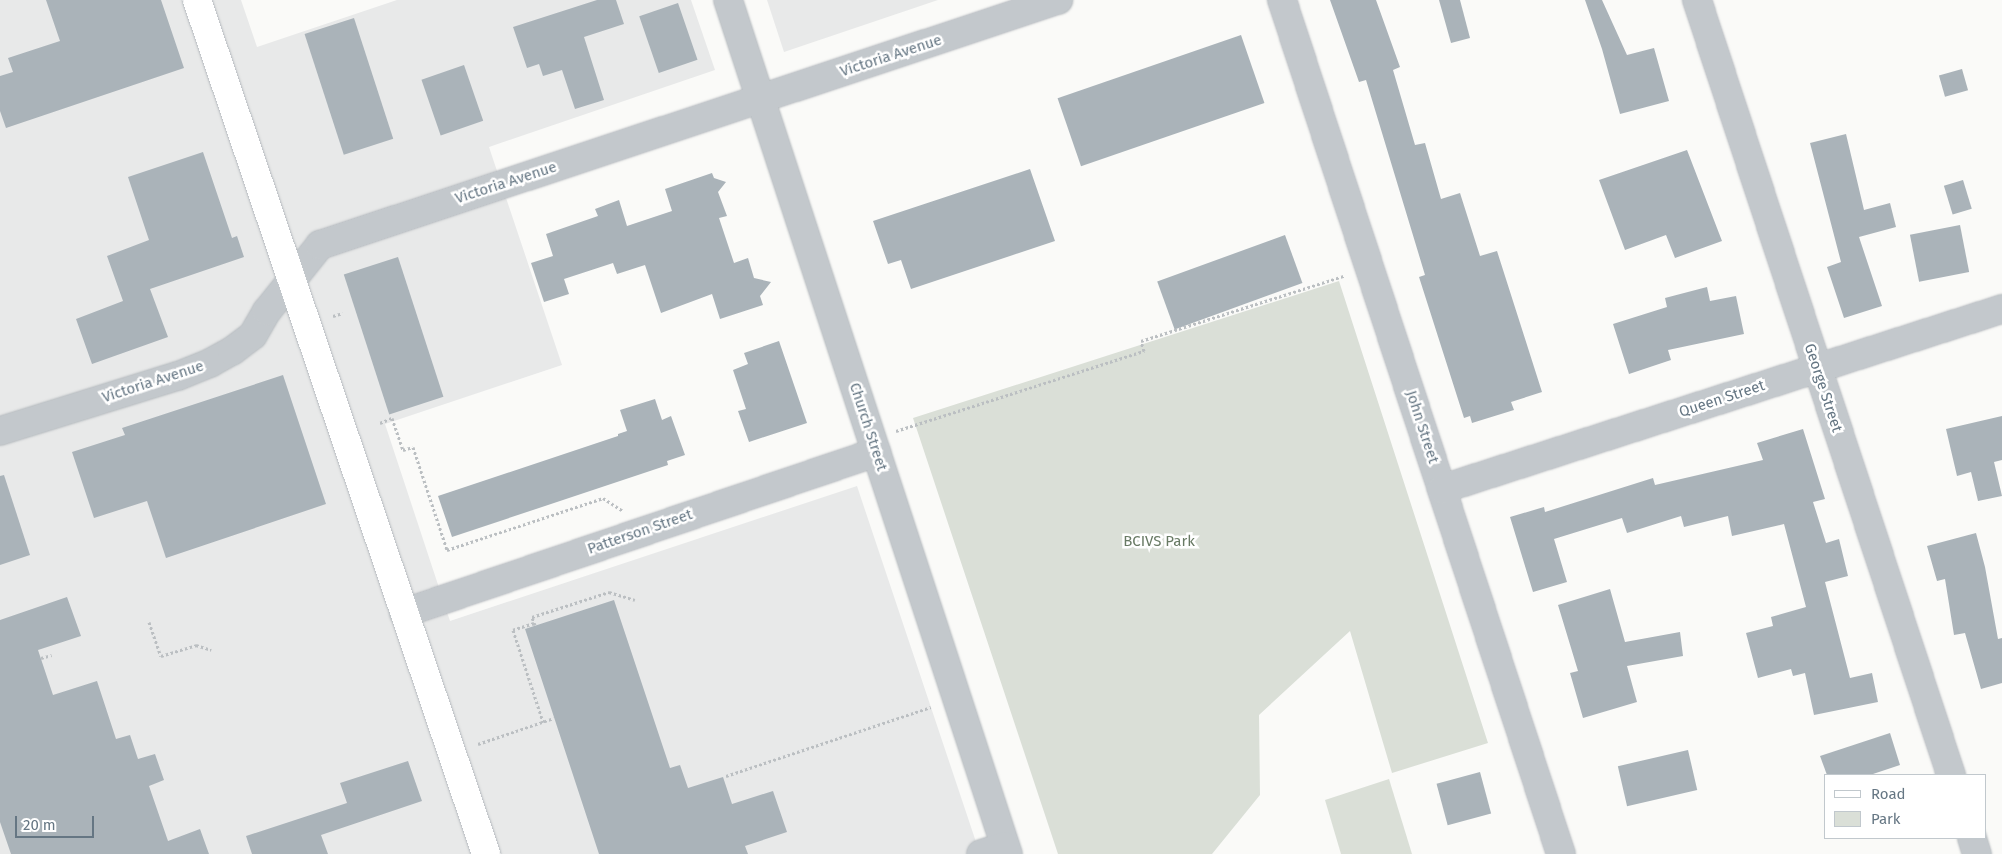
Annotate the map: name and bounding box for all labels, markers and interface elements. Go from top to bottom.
street label: Victoria Avenue [838,31,944,81]
street label: Victoria Avenue [453,158,559,208]
street label: George Street [1800,341,1846,435]
street label: Victoria Avenue [100,357,206,407]
street label: Queen Street [1677,377,1767,421]
street label: Church Street [845,381,891,473]
street label: John Street [1402,388,1442,466]
street label: Patterson Street [585,506,695,558]
park label: BCIVS Park [1123,533,1195,551]
legend [1824,774,1987,839]
text: Road [1871,785,1906,803]
scale bar [18,806,96,838]
text: Park [1871,810,1901,828]
text: 20 m [23,816,56,834]

